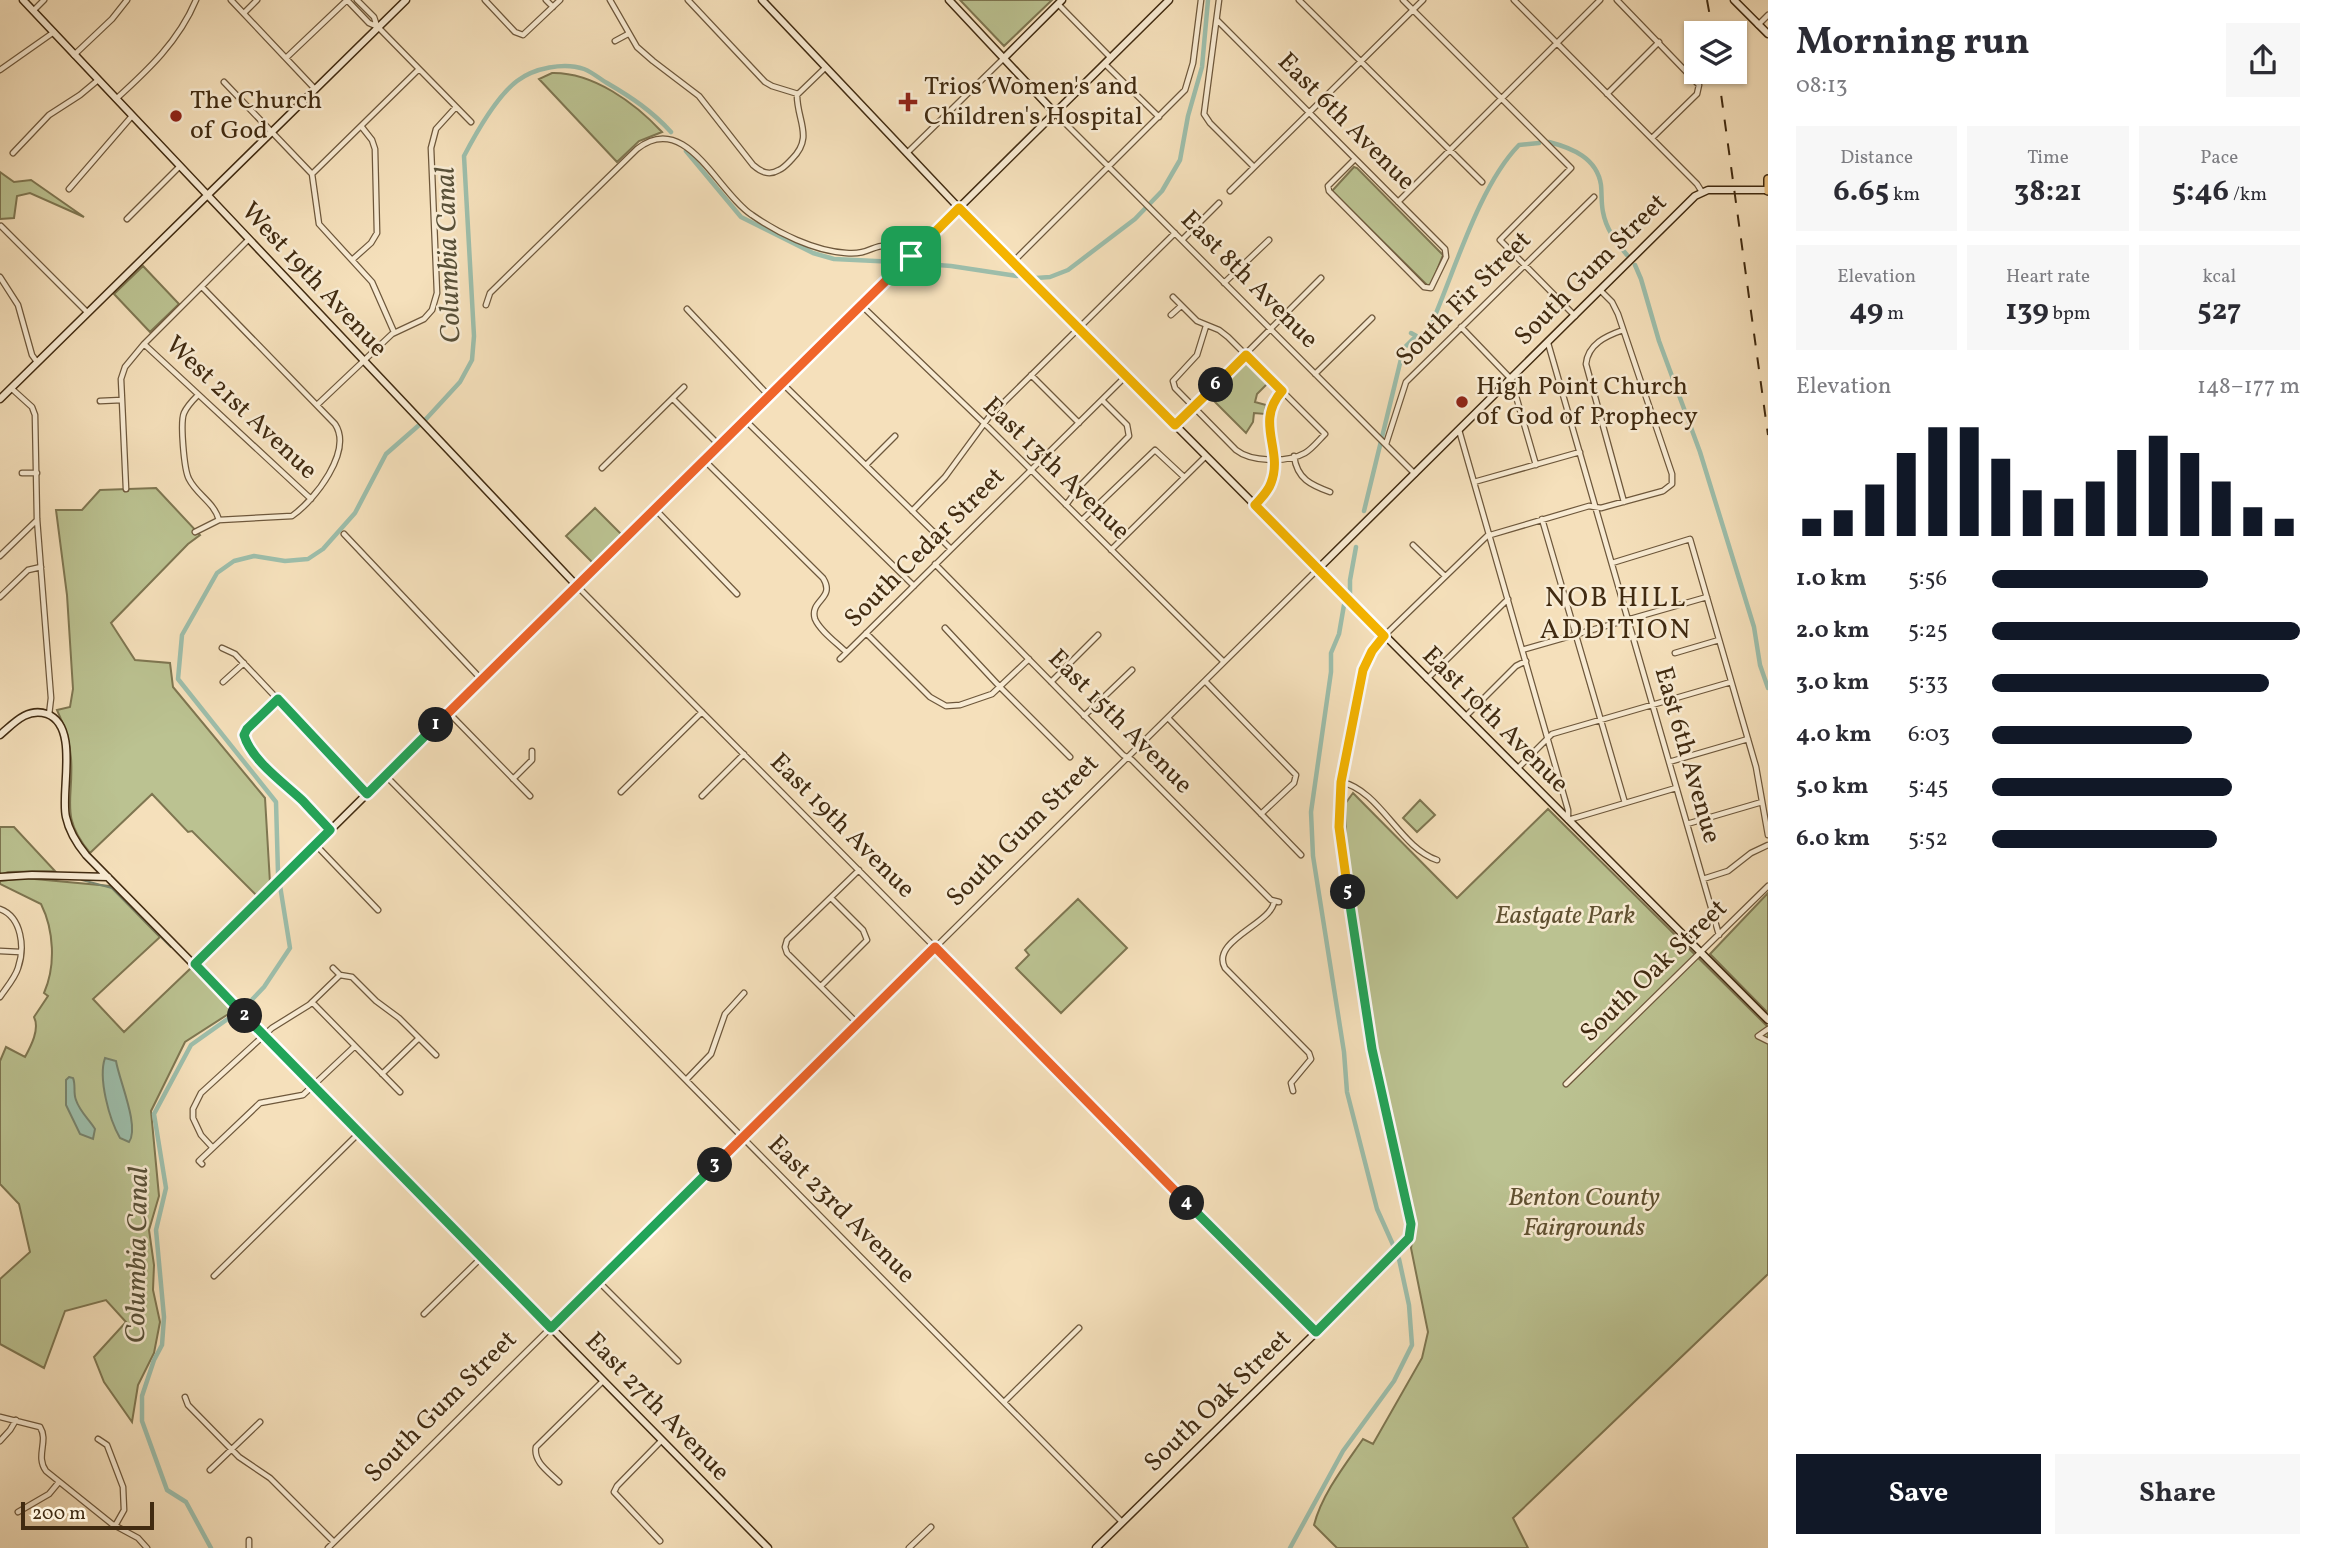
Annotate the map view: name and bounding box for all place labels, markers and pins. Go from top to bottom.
place label: Trios Women's and Children's Hospital [924,69,1143,135]
place label: The Church of God [190,83,322,149]
marker: Trios Women's and Children's Hospital [898,92,918,112]
marker: The Church of God [168,108,184,124]
pin [881,226,941,286]
pin: 6 [1198,368,1234,402]
place label: High Point Church of God of Prophecy [1476,369,1698,435]
marker: High Point Church of God of Prophecy [1454,394,1470,410]
pin: 1 [418,708,453,742]
pin: 5 [1330,874,1366,910]
pin: 2 [228,998,262,1034]
pin: 3 [698,1148,732,1182]
pin: 4 [1170,1186,1204,1220]

